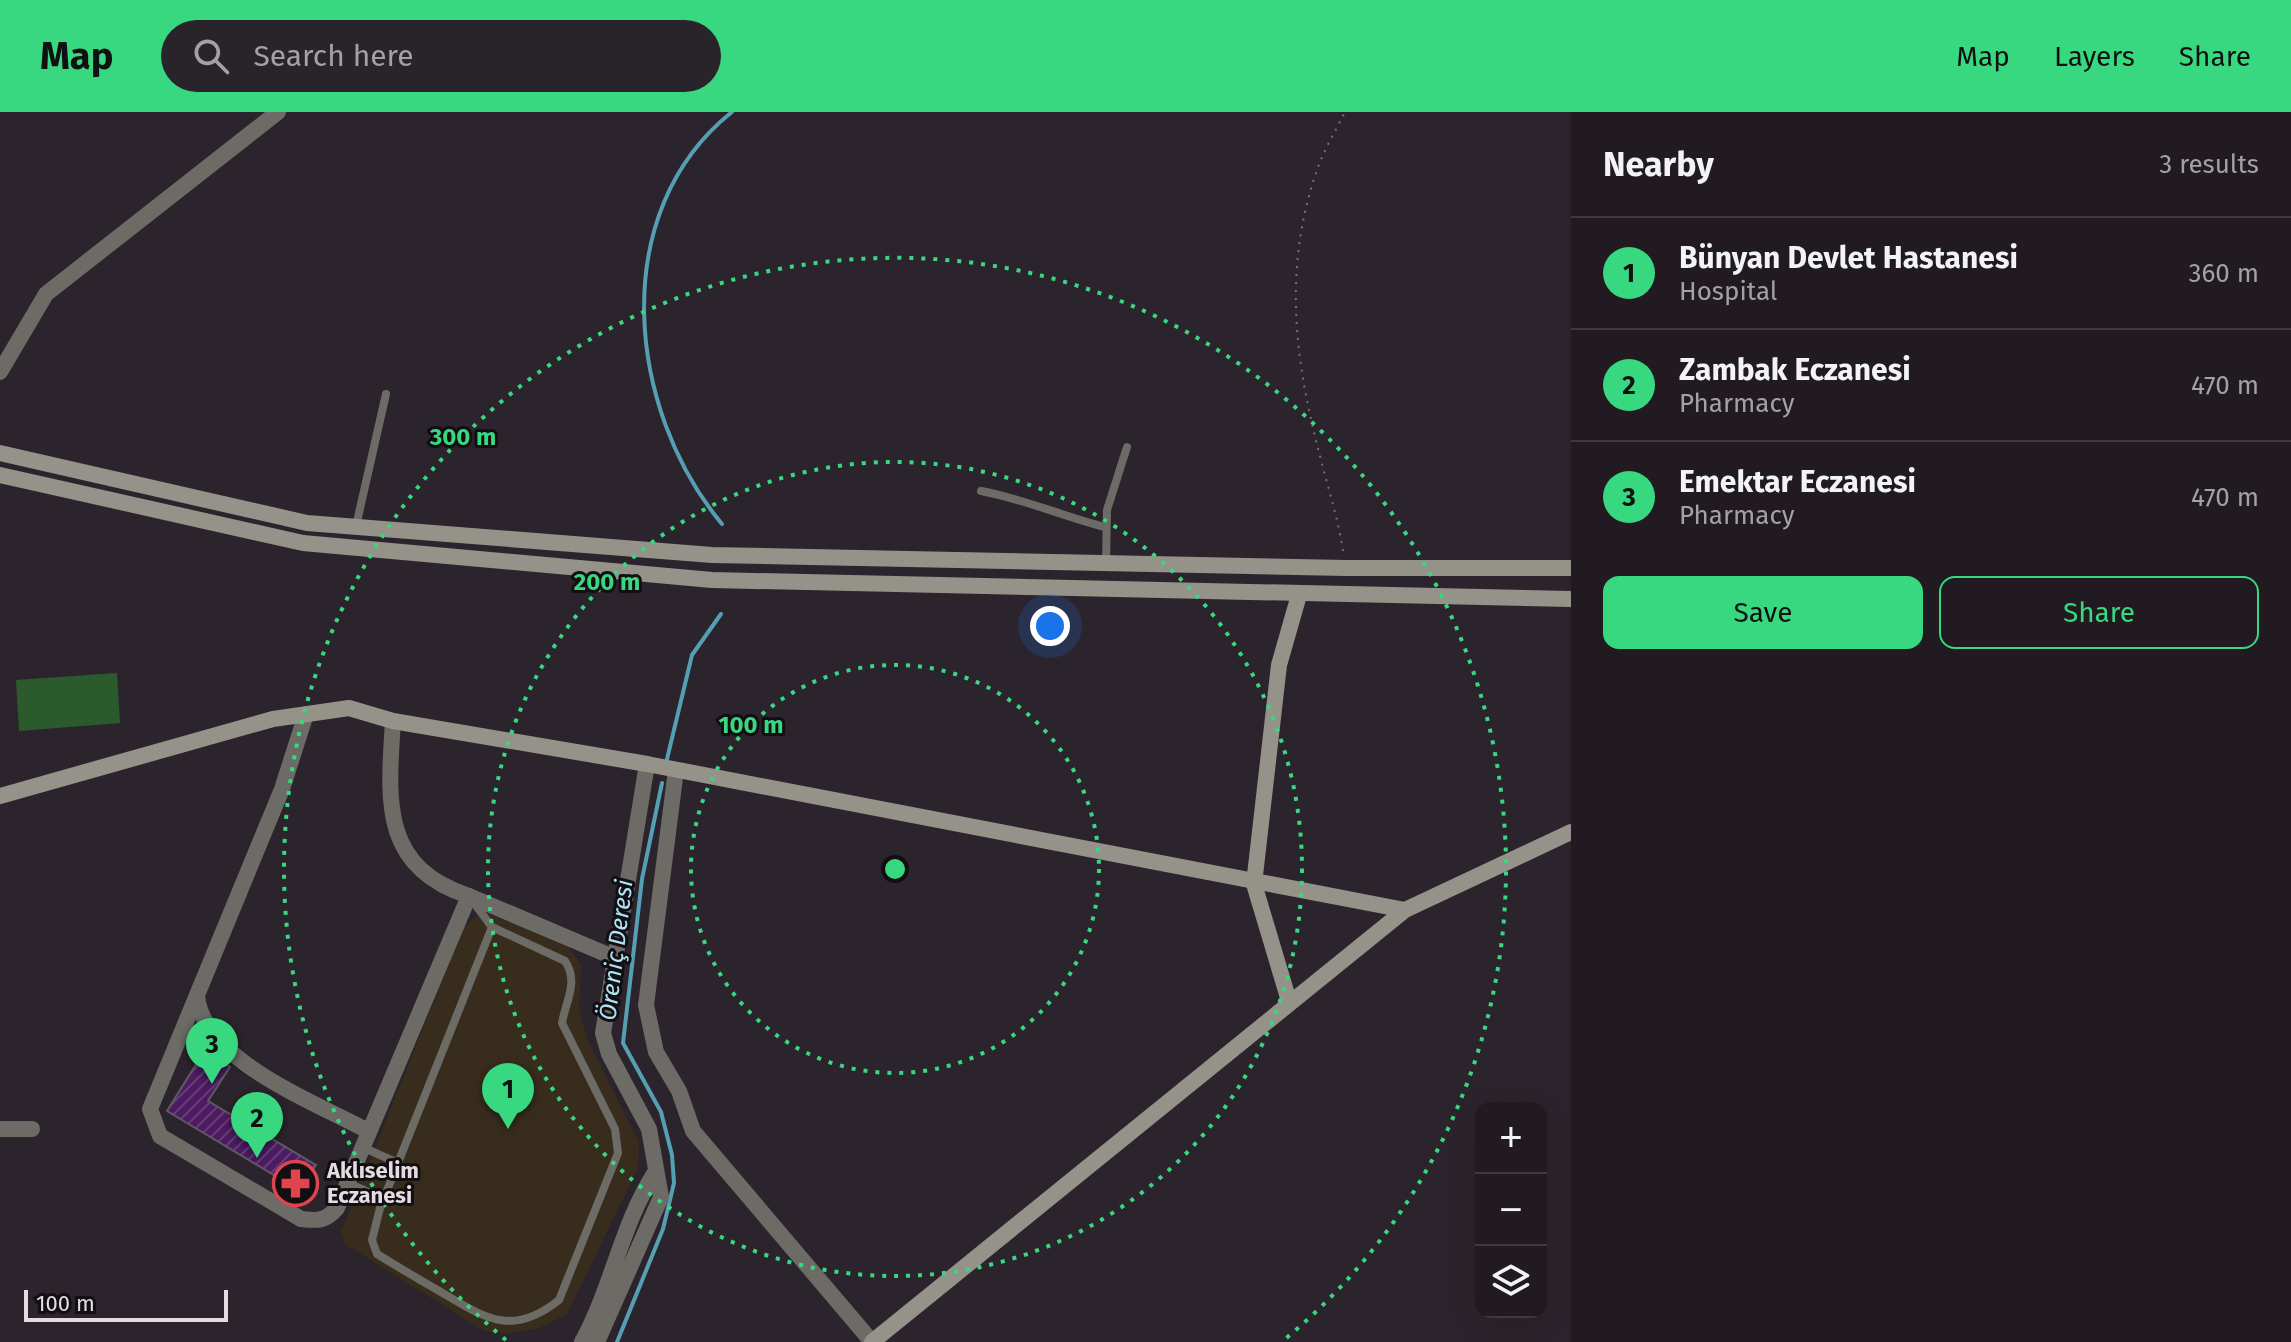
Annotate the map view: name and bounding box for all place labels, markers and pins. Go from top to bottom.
centre of rings [881,855,909,883]
pin: 3 [186,1018,238,1084]
pin: 1 [482,1063,534,1129]
pin: 2 [231,1092,283,1158]
place label: Aklıselim Eczanesi [326,1157,419,1209]
pharmacy icon: Aklıselim Eczanesi [272,1159,320,1207]

